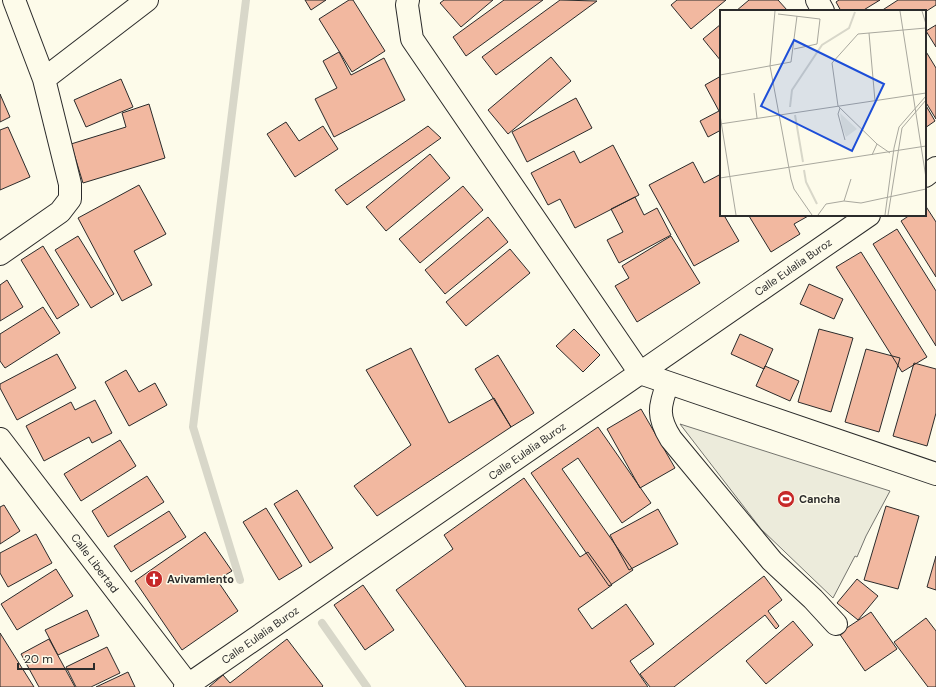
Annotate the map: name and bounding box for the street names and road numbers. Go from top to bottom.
street label: Calle Eulalia Buroz [752,235,834,299]
street label: Calle Eulalia Buroz [486,419,568,483]
street label: Calle Libertad [68,531,122,596]
street label: Calle Eulalia Buroz [219,603,301,667]

